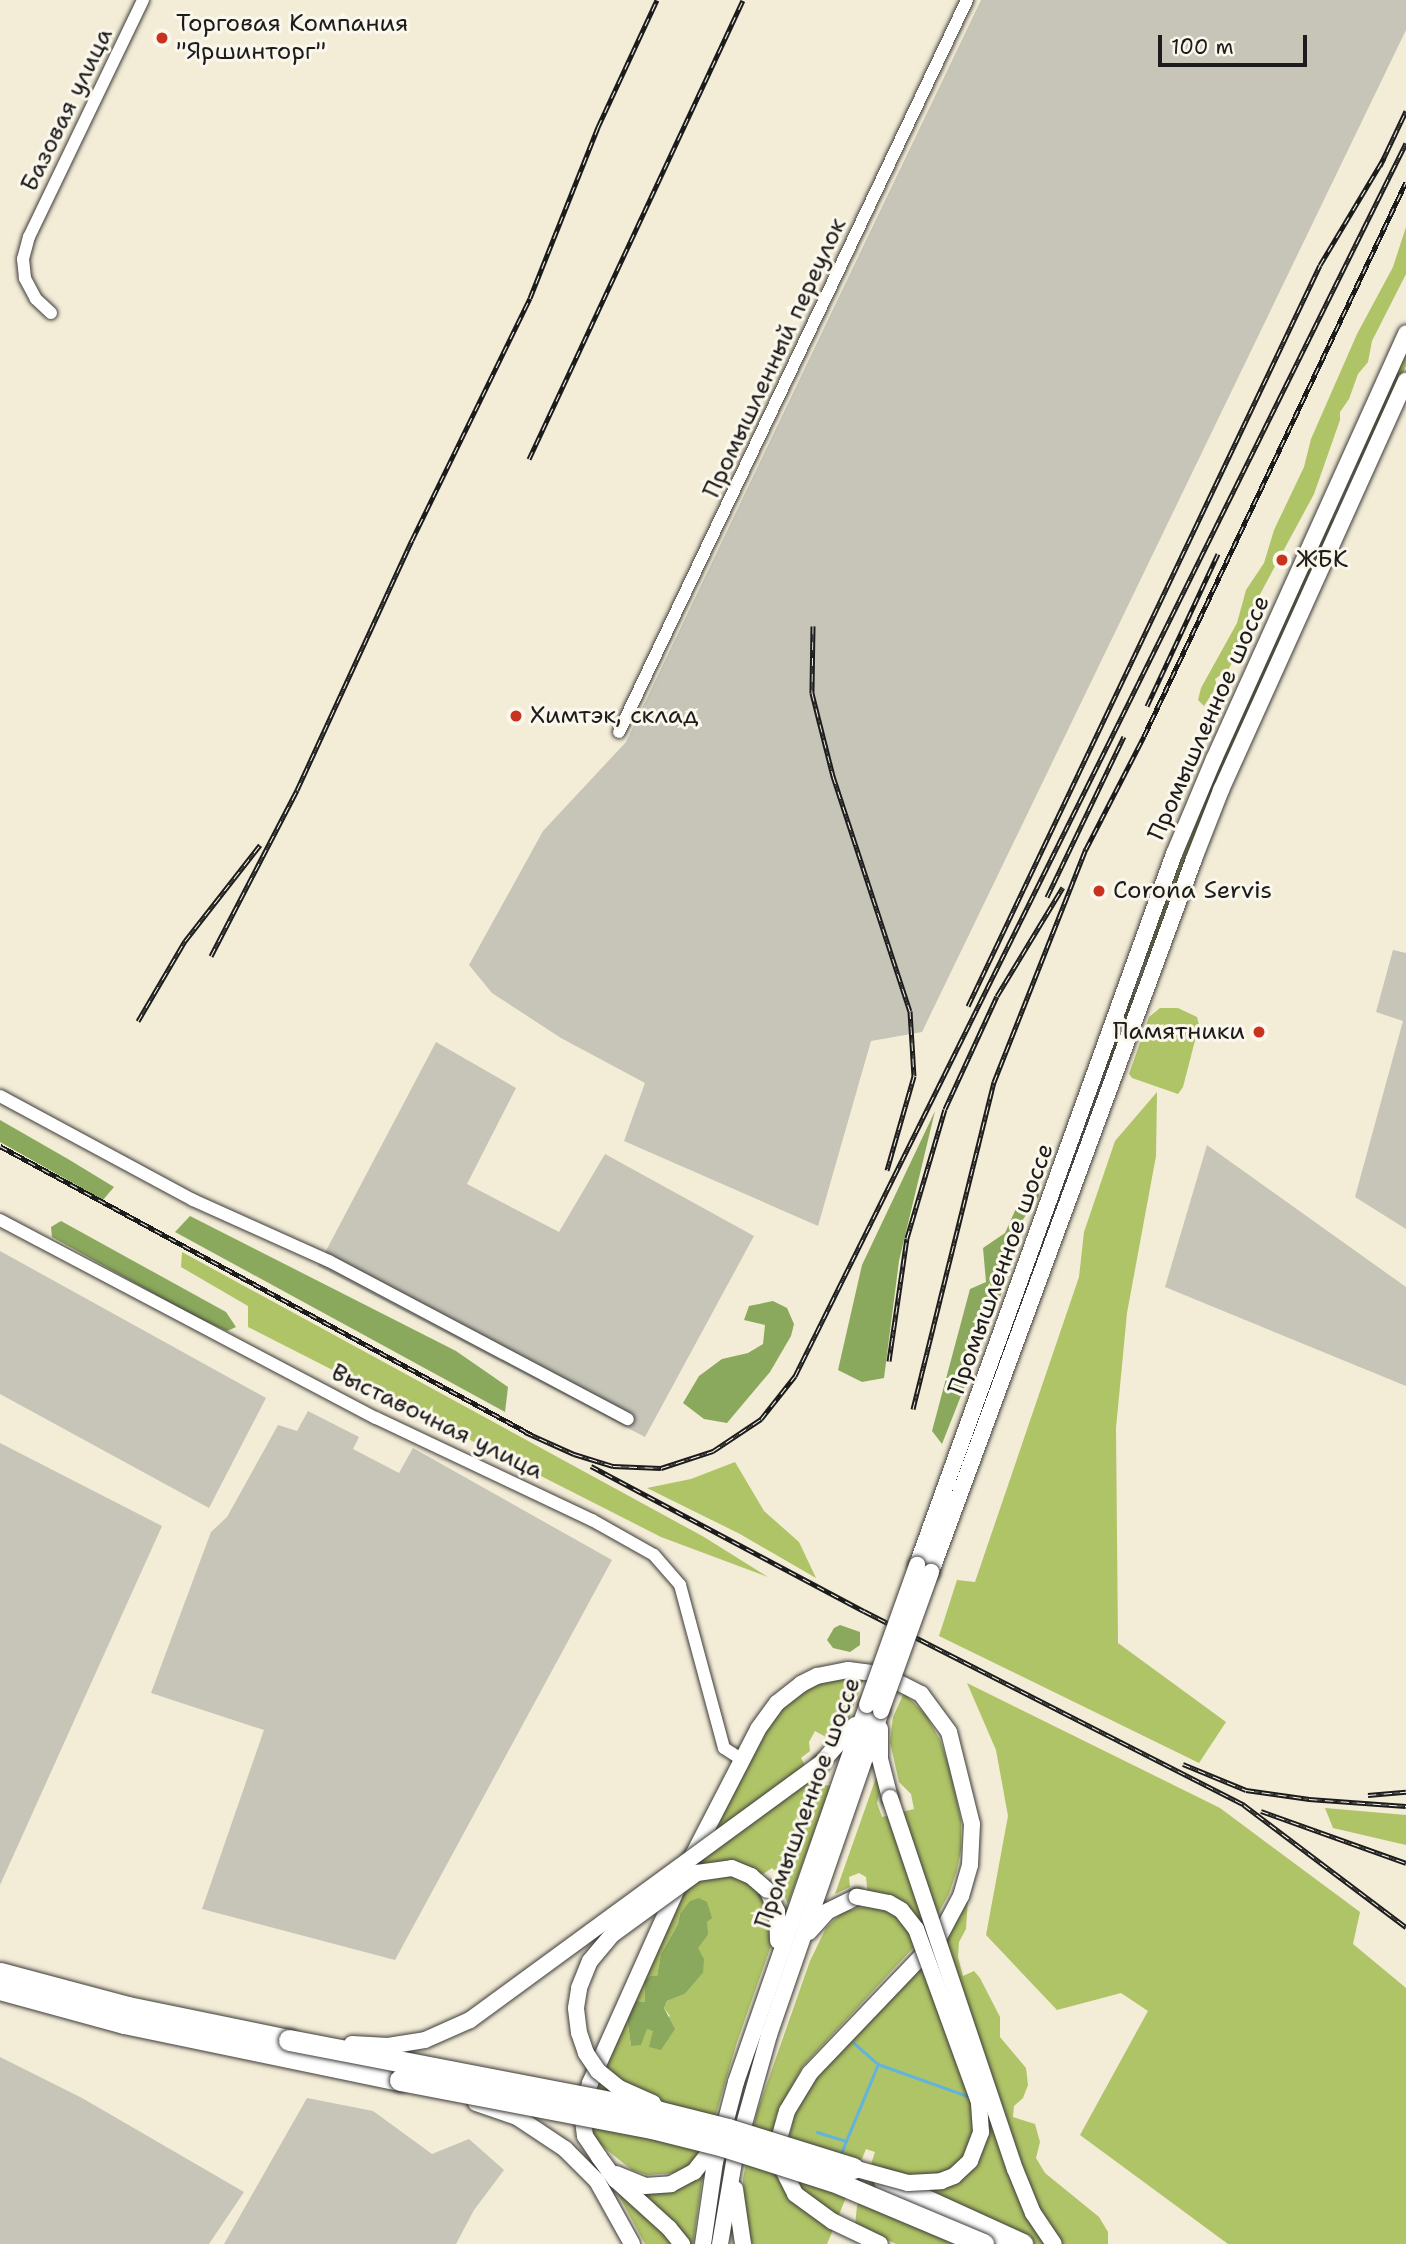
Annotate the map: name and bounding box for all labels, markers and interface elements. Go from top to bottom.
place label: Торговая Компания "Яршинторг" [176,10,408,66]
scale bar [1161,21,1310,65]
street label: Базовая улица [15,24,119,196]
marker: Торговая Компания "Яршинторг" [154,30,170,46]
text: 100 m [1171,33,1234,61]
street label: Промышленный переулок [697,213,853,503]
place label: ЖБК [1296,546,1348,574]
marker: ЖБК [1274,552,1290,568]
street label: Промышленное шоссе [1142,591,1276,845]
place label: Химтэк, склад [530,702,698,730]
marker: Химтэк, склад [508,708,524,724]
place label: Corona Servis [1113,877,1272,905]
marker: Corona Servis [1091,883,1107,899]
place label: Памятники [1113,1018,1245,1046]
marker: Памятники [1251,1024,1267,1040]
street label: Промышленное шоссе [942,1140,1060,1398]
street label: Выставочная улица [326,1358,548,1486]
street label: Промышленное шоссе [749,1674,867,1932]

